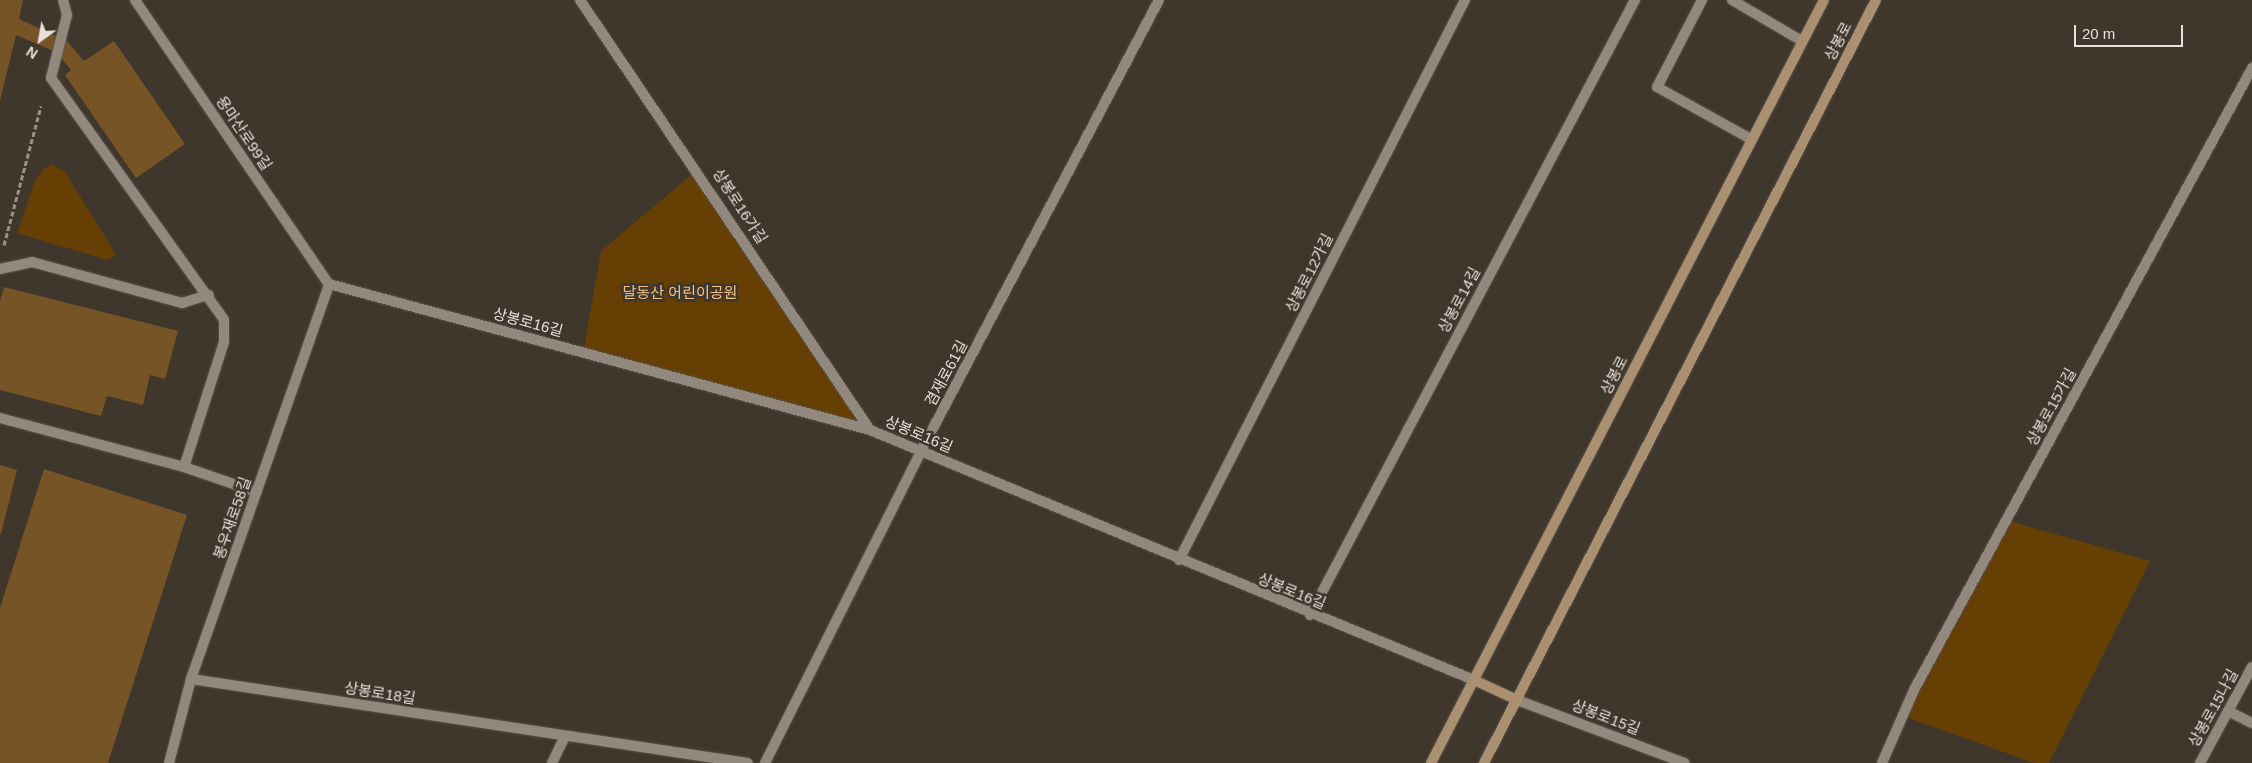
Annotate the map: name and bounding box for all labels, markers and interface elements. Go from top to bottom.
north arrow [15,15,65,65]
scale bar [2077,15,2186,47]
street label: 상봉로 [1821,18,1855,64]
text: 20 m [2082,25,2115,42]
text: N [24,43,41,62]
street label: 용마산로99길 [213,92,275,174]
street label: 상봉로16가길 [709,165,771,247]
street label: 상봉로12가길 [1282,231,1336,315]
street label: 상봉로14길 [1434,264,1484,336]
park label: 달동산 어린이공원 [623,284,737,302]
street label: 상봉로16길 [491,304,565,340]
street label: 겸재로61길 [921,337,971,409]
street label: 상봉로 [1597,352,1631,398]
street label: 상봉로15가길 [2022,365,2080,449]
street label: 상봉로16길 [882,412,956,456]
street label: 봉우재로58길 [210,475,254,561]
street label: 상봉로16길 [1255,569,1329,613]
street label: 상봉로15나길 [2184,666,2242,750]
street label: 상봉로18길 [343,678,417,708]
street label: 상봉로15길 [1569,696,1643,738]

